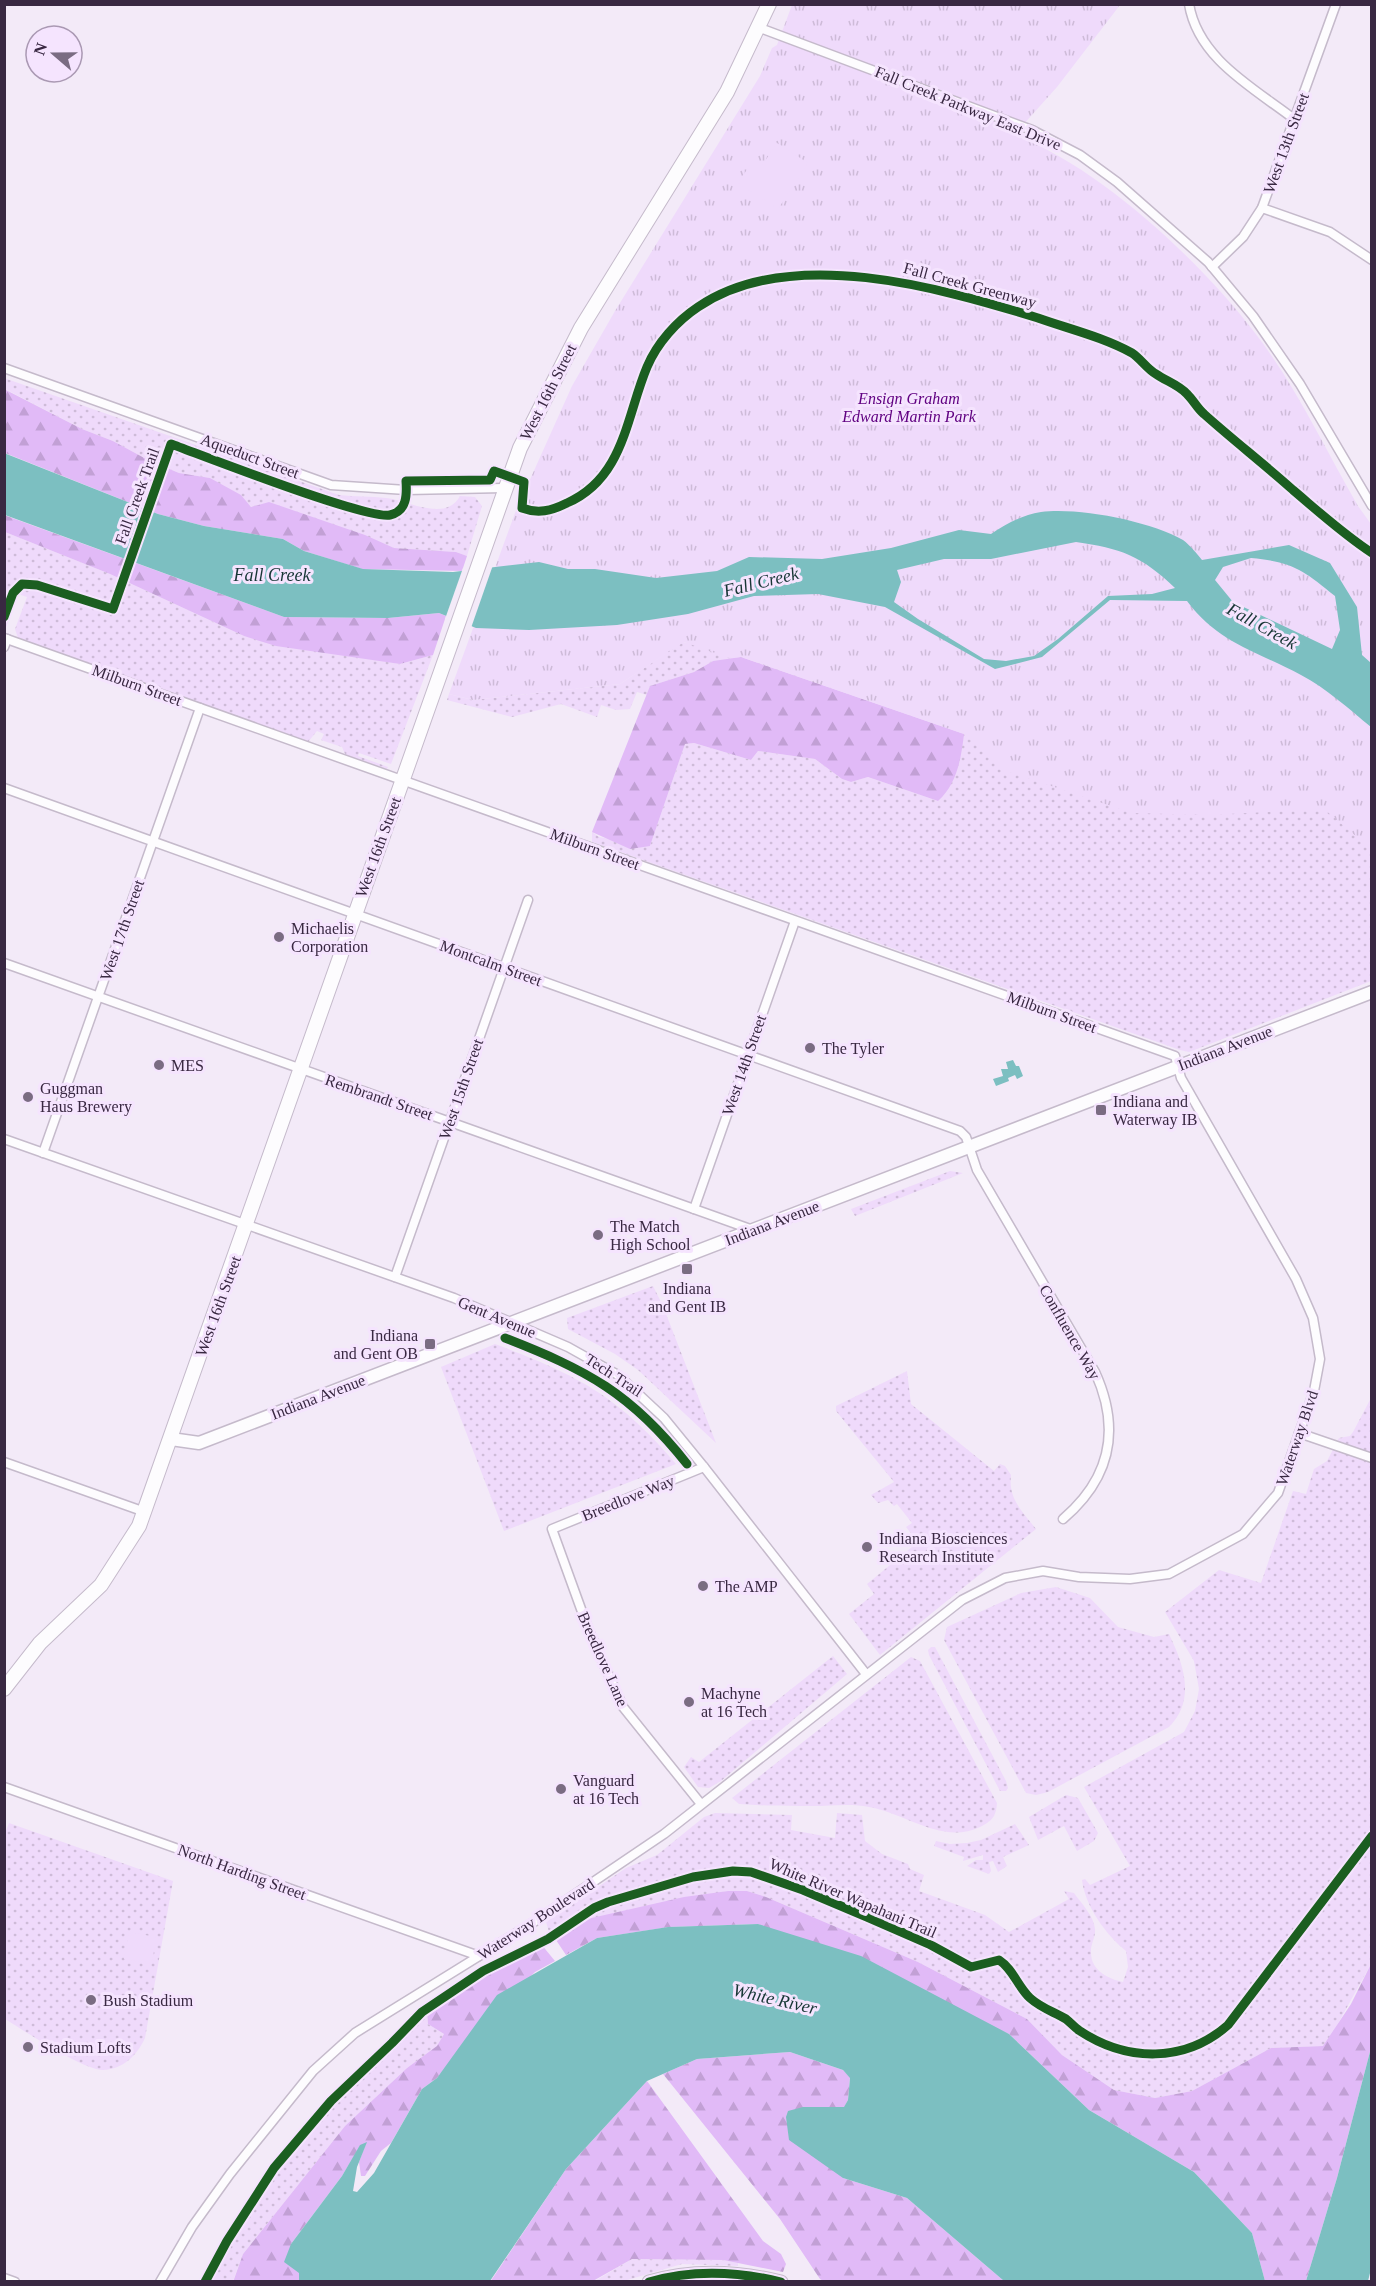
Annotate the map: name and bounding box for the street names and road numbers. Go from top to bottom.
street label: Fall Creek Parkway East Drive [872,63,1063,154]
street label: West 13th Street [1260,90,1312,195]
street label: Fall Creek Greenway [901,259,1038,312]
street label: West 16th Street [517,341,580,443]
street label: Aqueduct Street [198,430,302,483]
street label: Fall Creek Trail [112,445,163,547]
street label: Milburn Street [90,661,184,709]
street label: West 16th Street [352,794,404,899]
street label: Milburn Street [548,825,642,873]
street label: West 17th Street [97,877,147,983]
street label: Montcalm Street [438,937,545,989]
street label: Milburn Street [1005,988,1099,1036]
street label: West 14th Street [719,1012,769,1118]
street label: Indiana Avenue [1175,1022,1275,1074]
street label: West 15th Street [436,1036,486,1142]
street label: Rembrandt Street [323,1071,435,1124]
street label: Indiana Avenue [722,1197,822,1249]
street label: West 16th Street [192,1253,244,1358]
street label: Confluence Way [1035,1282,1104,1383]
street label: Gent Avenue [456,1293,538,1341]
street label: Tech Trail [582,1350,646,1400]
street label: Indiana Avenue [268,1371,368,1423]
street label: Waterway Blvd [1273,1388,1322,1488]
street label: Breedlove Way [579,1472,677,1525]
street label: Breedlove Lane [575,1609,631,1709]
street label: North Harding Street [175,1841,309,1904]
street label: White River Wapahani Trail [766,1855,940,1942]
street label: Waterway Boulevard [475,1875,598,1964]

